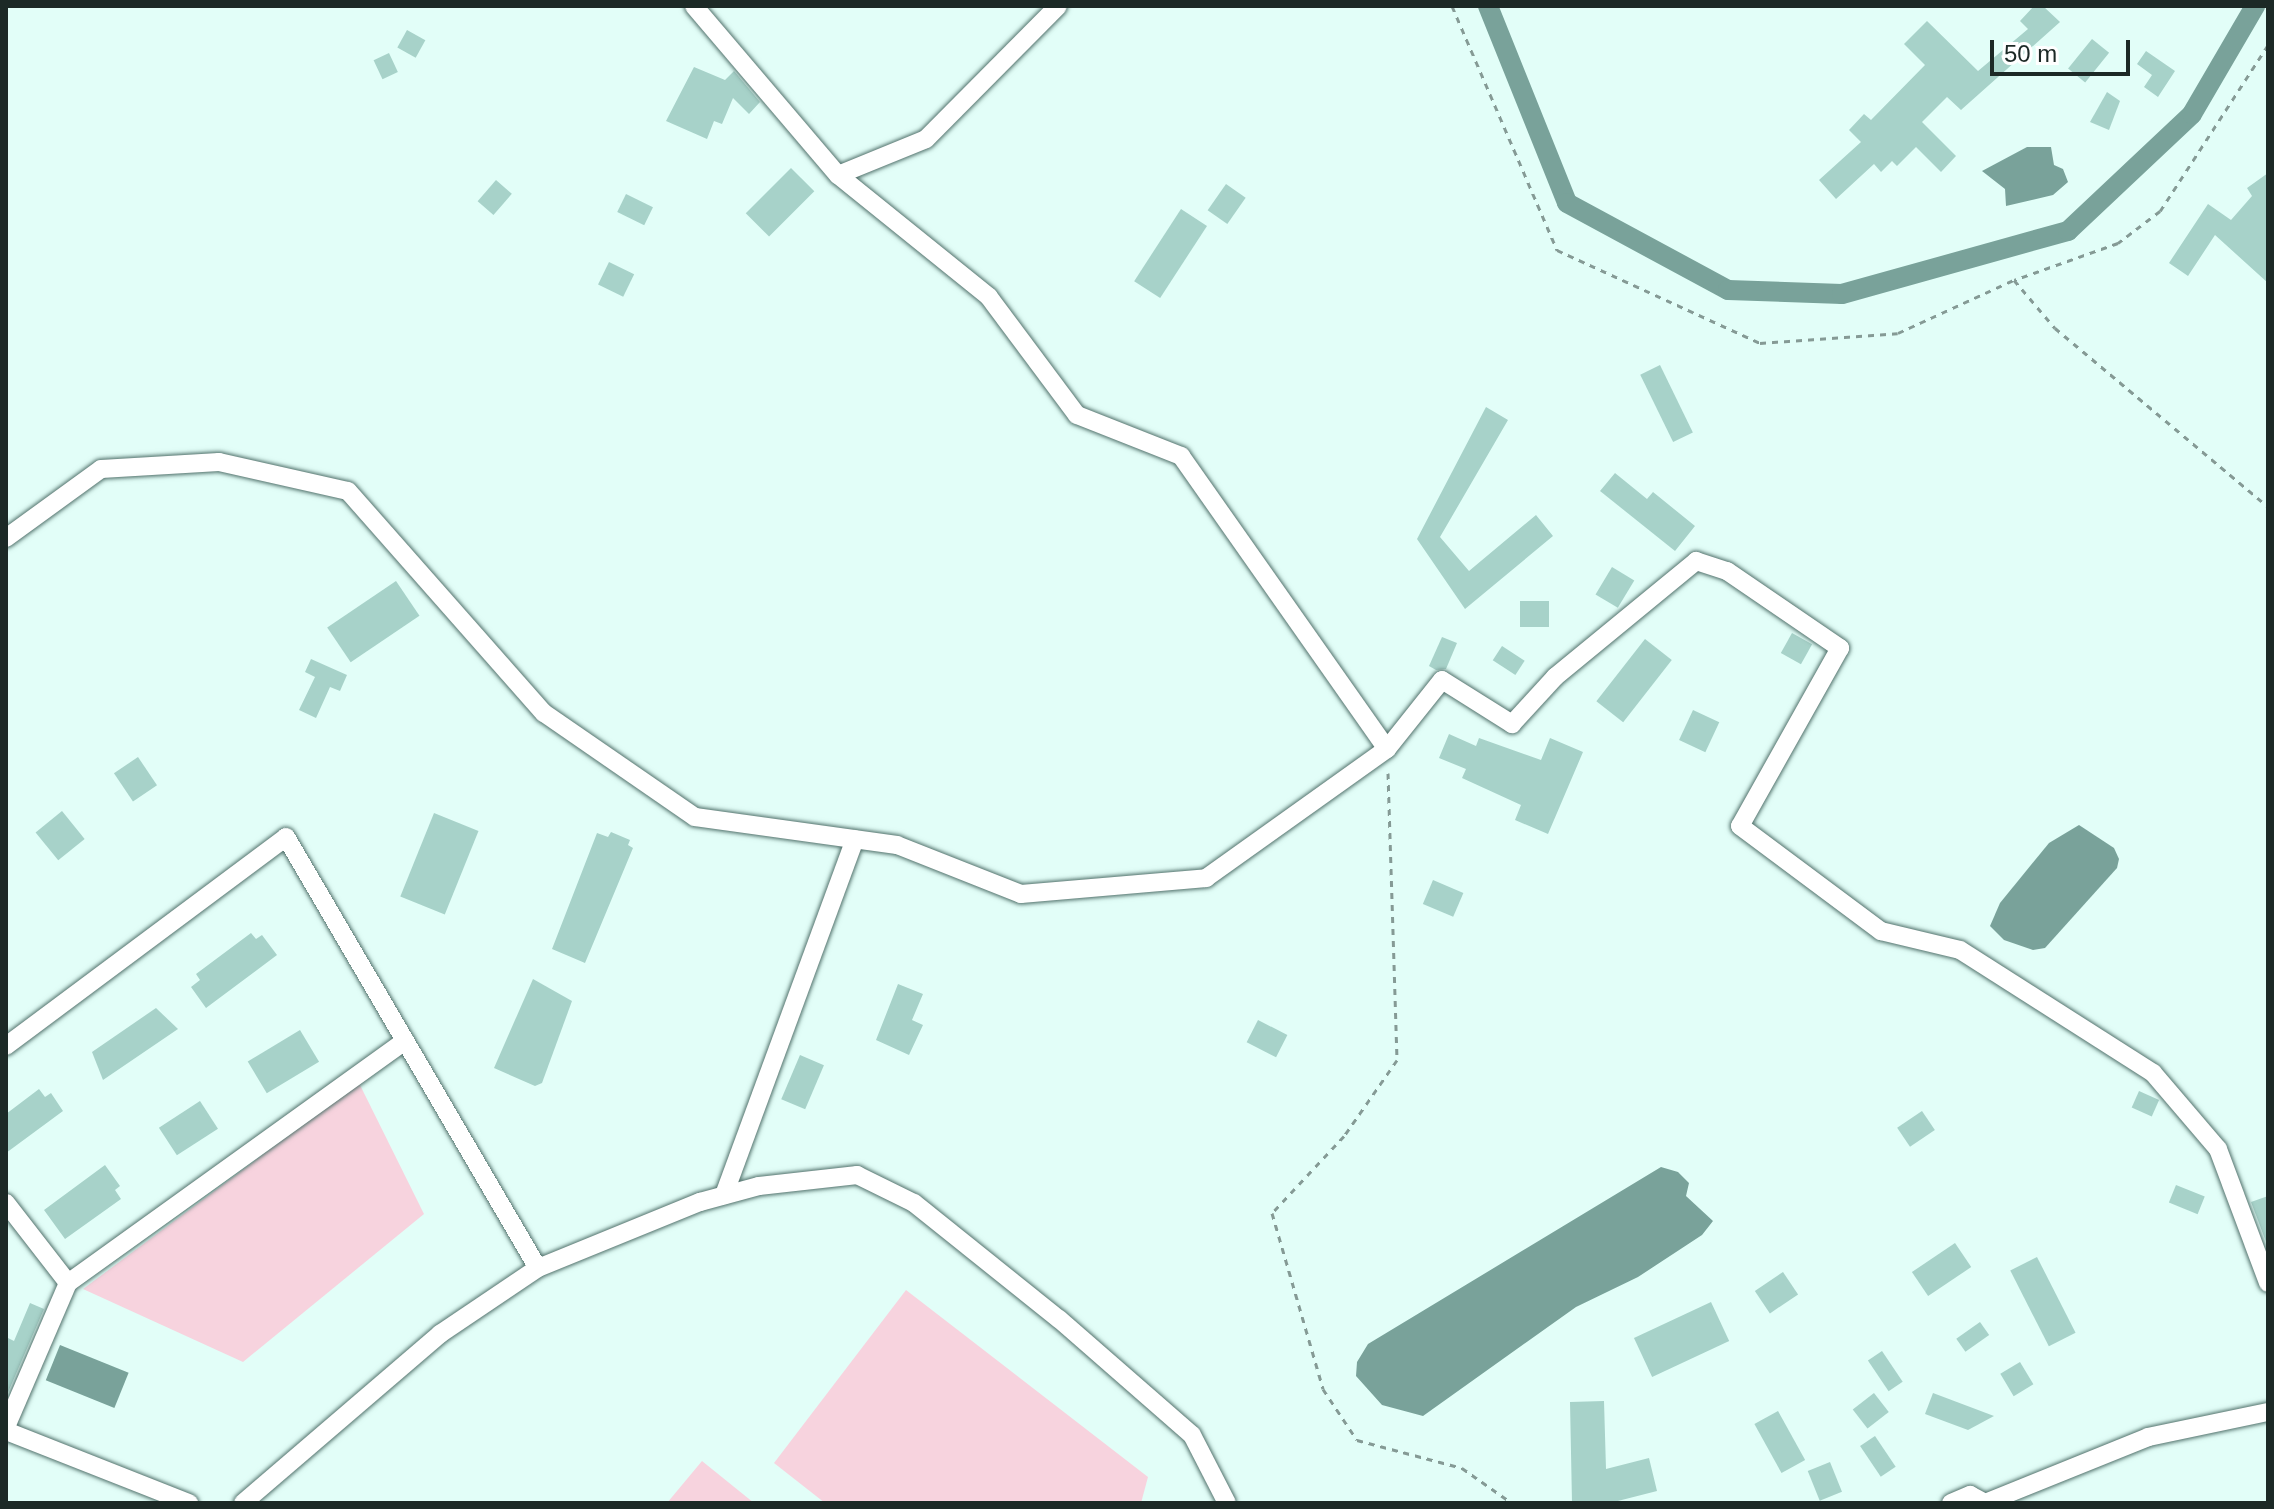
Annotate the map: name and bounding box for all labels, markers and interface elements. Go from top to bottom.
scale bar [1994,24,2134,74]
text: 50 m [2004,40,2057,67]

